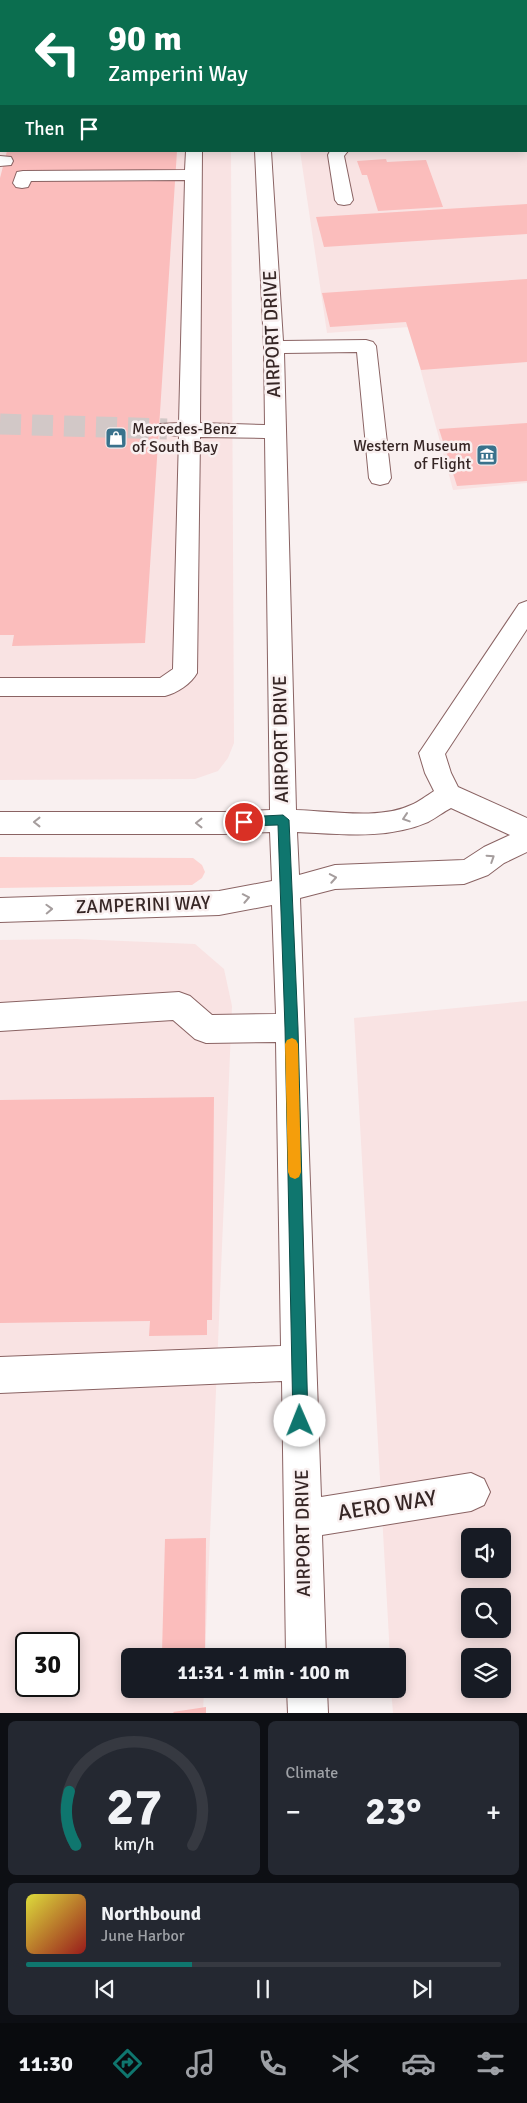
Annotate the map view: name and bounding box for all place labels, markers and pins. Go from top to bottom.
place label: Mercedes-Benz of South Bay [132,419,237,457]
shop icon: Mercedes-Benz of South Bay [104,426,128,450]
place label: Western Museum of Flight [353,436,471,474]
museum icon: Western Museum of Flight [475,443,499,467]
pin [223,801,265,843]

